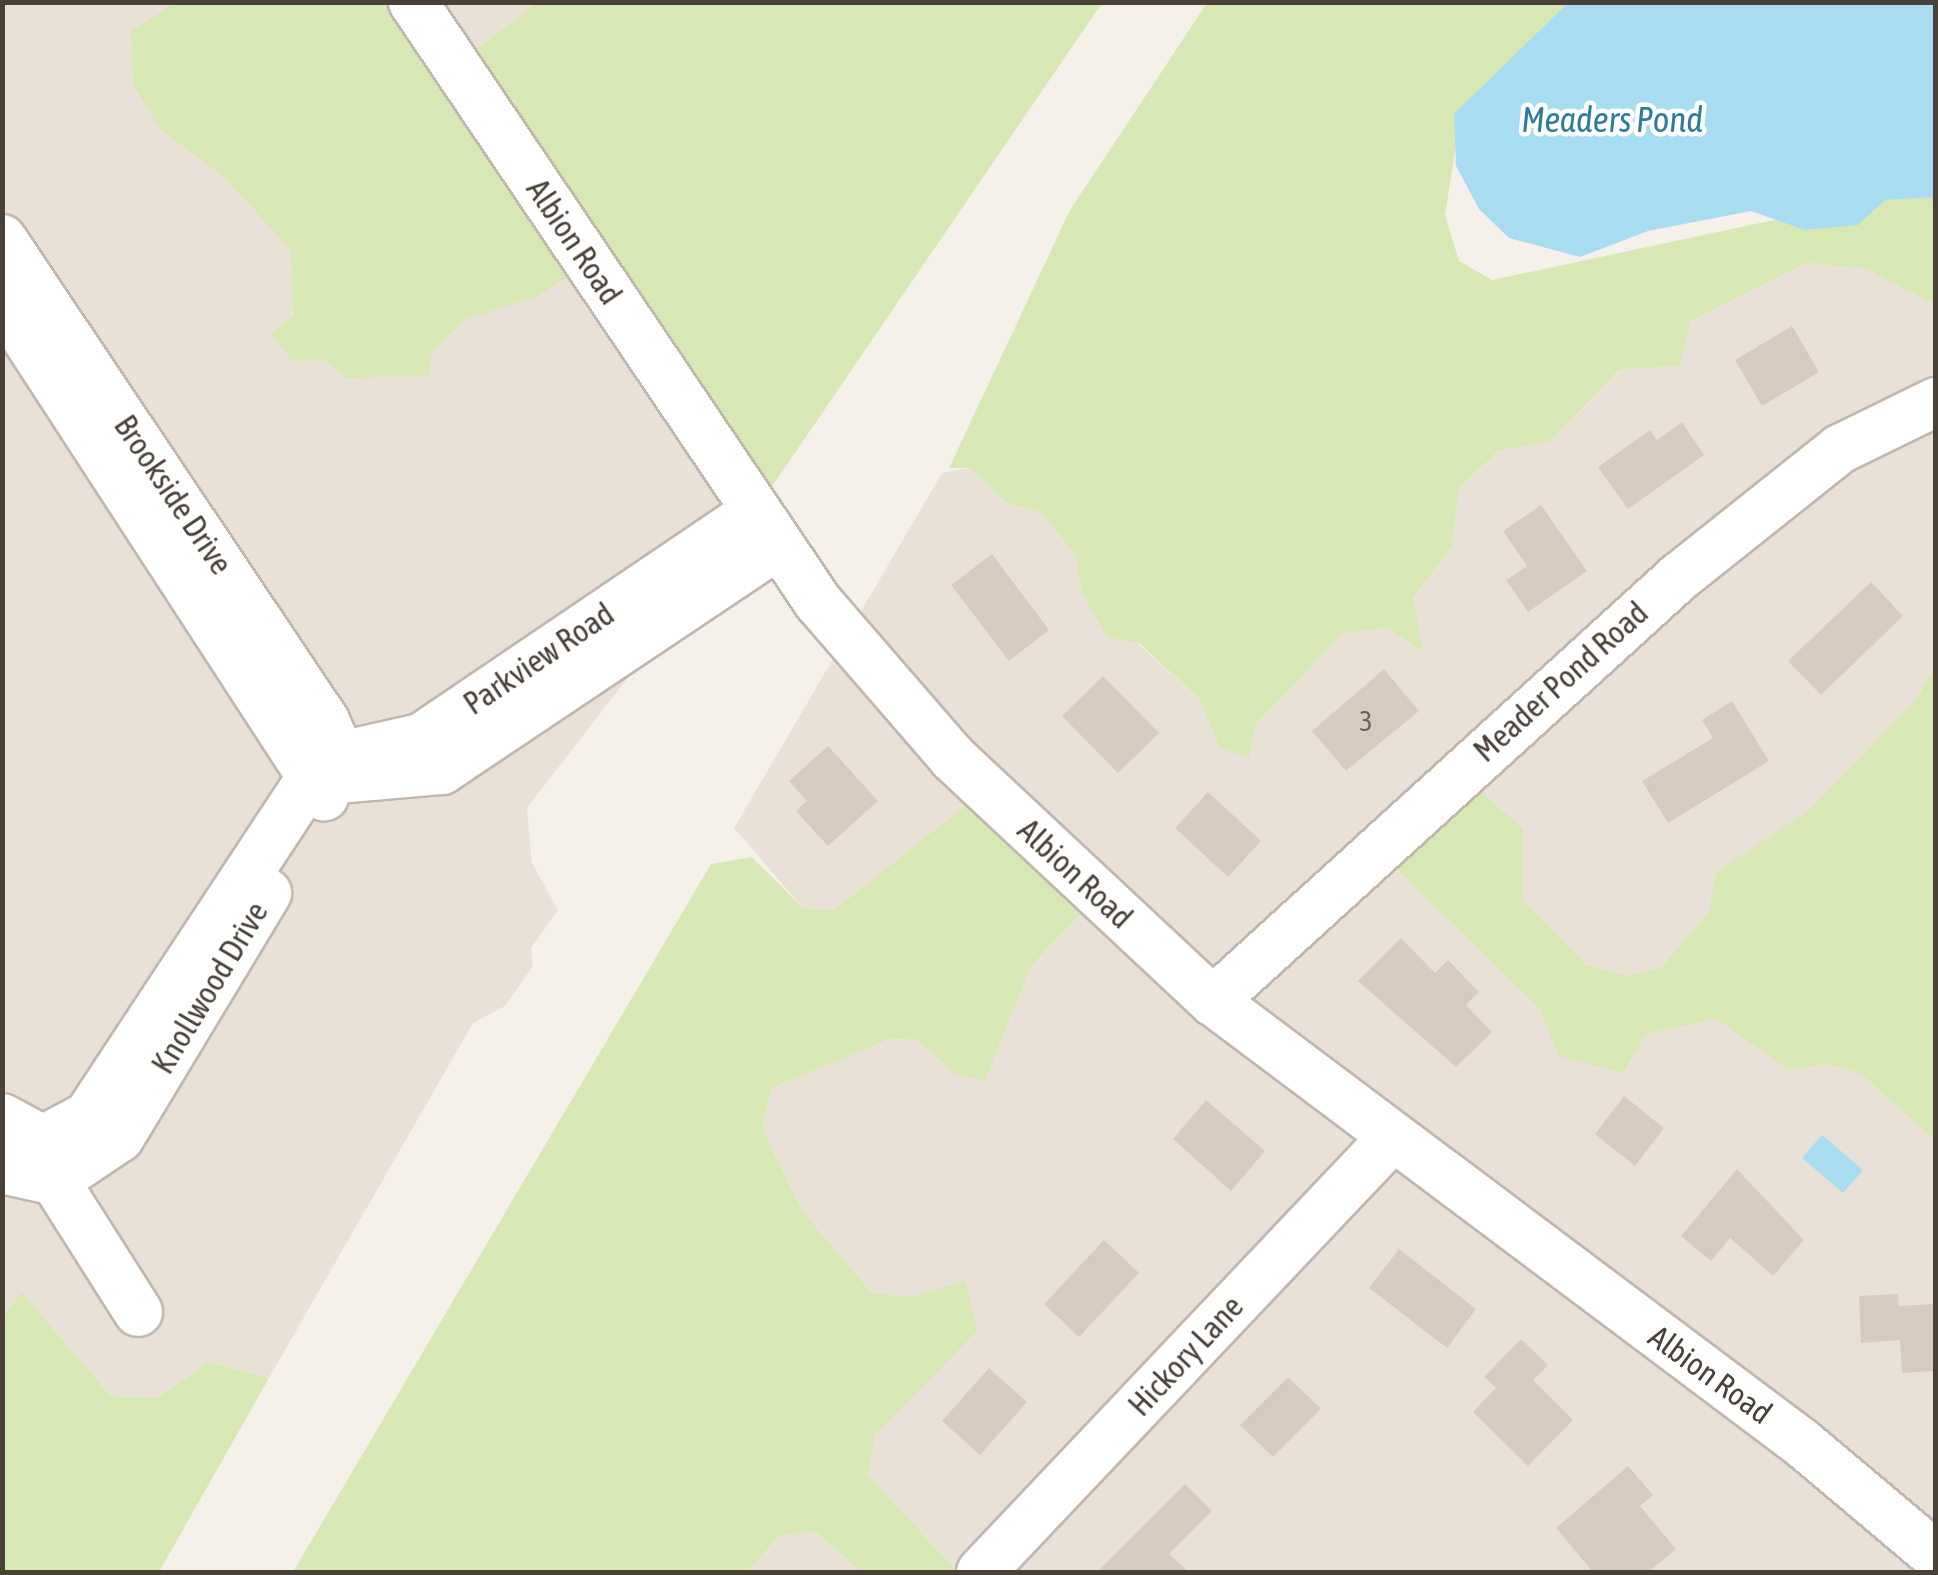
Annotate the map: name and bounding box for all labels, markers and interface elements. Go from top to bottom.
water label: Meaders Pond [1521,98,1703,140]
street label: Albion Road [518,172,630,312]
street label: Brookside Drive [106,408,240,582]
street label: Meader Pond Road [1466,594,1656,770]
street label: Parkview Road [457,595,621,723]
house number: 3 [1359,704,1373,738]
street label: Albion Road [1010,811,1140,937]
street label: Knollwood Drive [144,895,276,1081]
street label: Hickory Lane [1121,1288,1251,1424]
street label: Albion Road [1641,1318,1779,1432]

